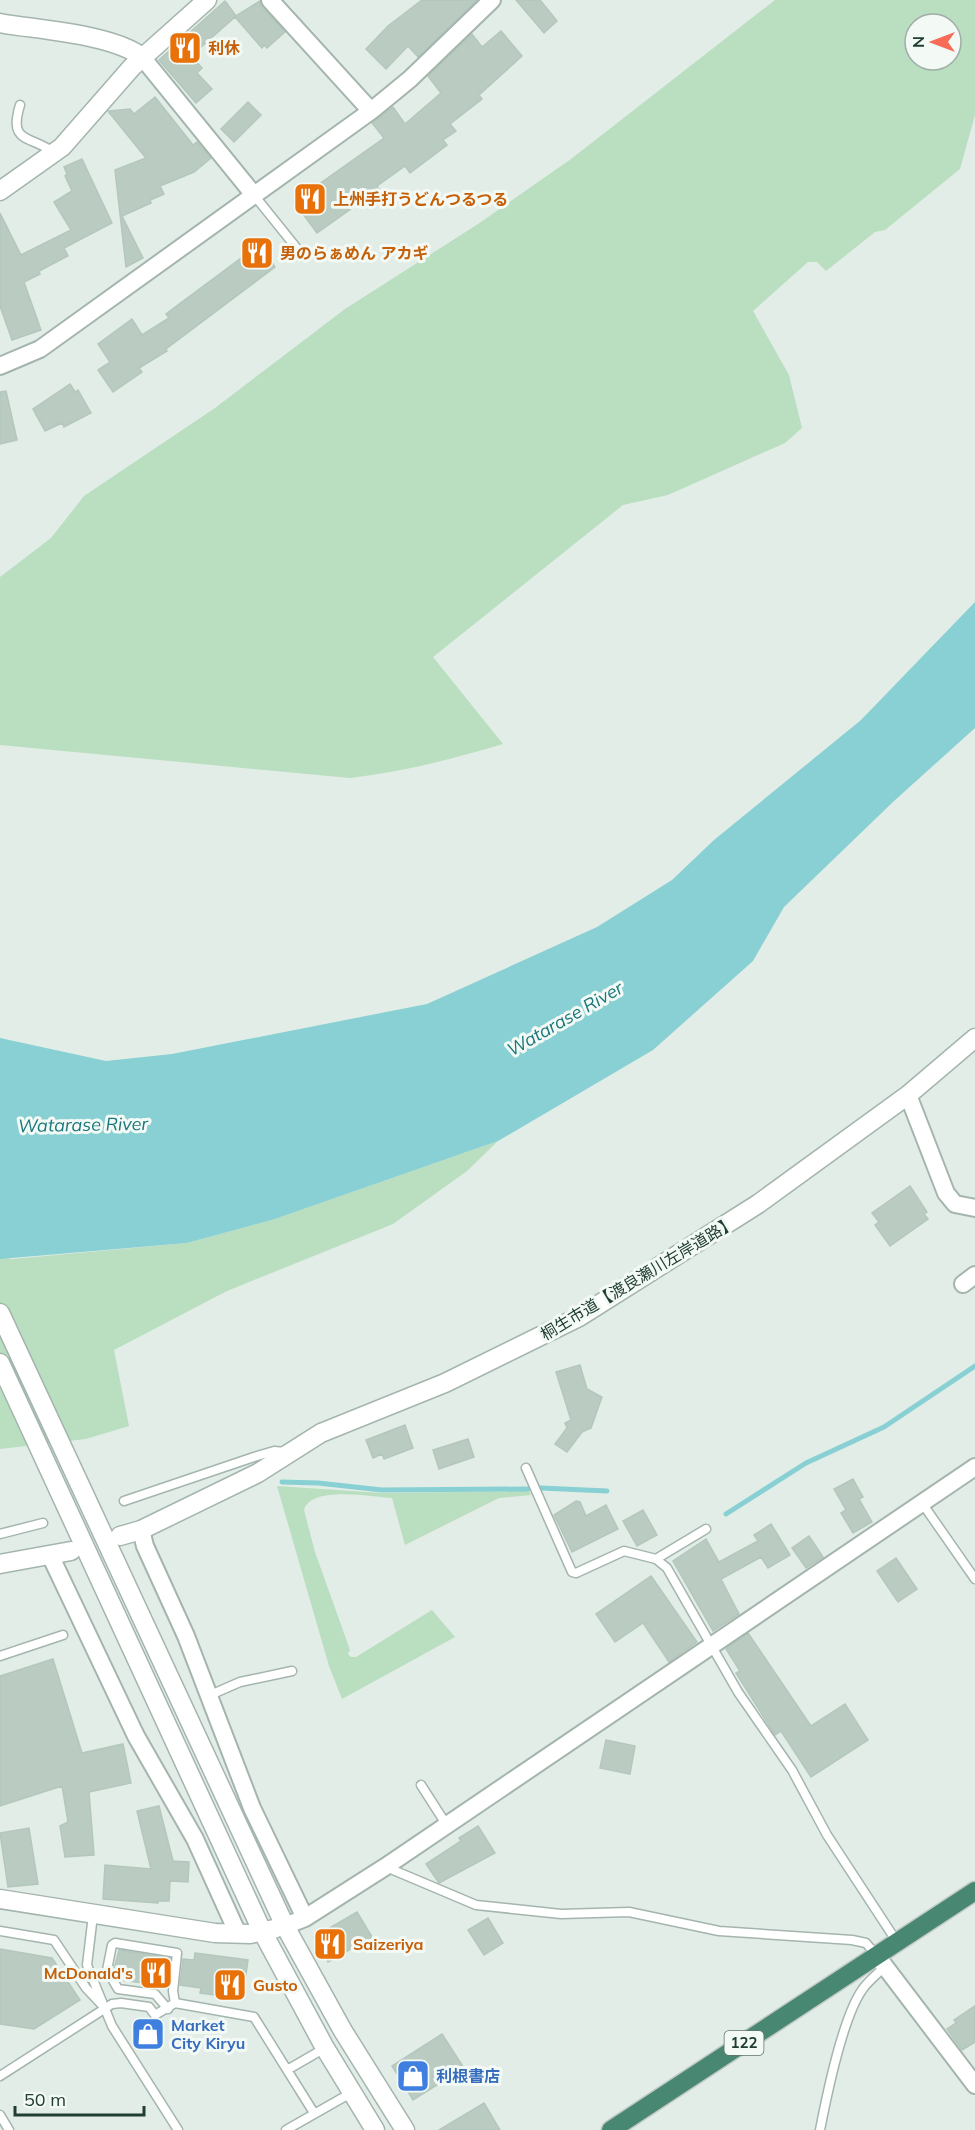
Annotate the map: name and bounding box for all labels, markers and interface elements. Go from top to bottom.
north arrow [903,12,963,72]
restaurant icon: 利休 [167,30,203,66]
text: N [908,36,928,48]
place label: 利休 [208,38,240,58]
restaurant icon: 上州手打うどんつるつる [292,181,328,217]
place label: 上州手打うどんつるつる [333,189,508,209]
restaurant icon: 男のらぁめん アカギ [239,235,275,271]
place label: 男のらぁめん アカギ [280,243,428,263]
water label: Watarase River [503,975,628,1061]
water label: Watarase River [18,1112,150,1137]
street label: 桐生市道【渡良瀬川左岸道路】 [537,1212,739,1344]
restaurant icon: Saizeriya [312,1926,348,1962]
place label: Saizeriya [353,1934,423,1954]
restaurant icon: McDonald's [138,1955,174,1991]
place label: McDonald's [44,1963,133,1983]
restaurant icon: Gusto [212,1967,248,2003]
place label: Gusto [253,1975,298,1995]
place label: Market City Kiryu [171,2015,245,2053]
shop icon: Market City Kiryu [130,2016,166,2052]
road number: 122 [724,2031,764,2055]
shop icon: 利根書店 [395,2058,431,2094]
place label: 利根書店 [436,2066,500,2086]
scale bar [15,2079,144,2117]
text: 50 m [24,2088,66,2111]

